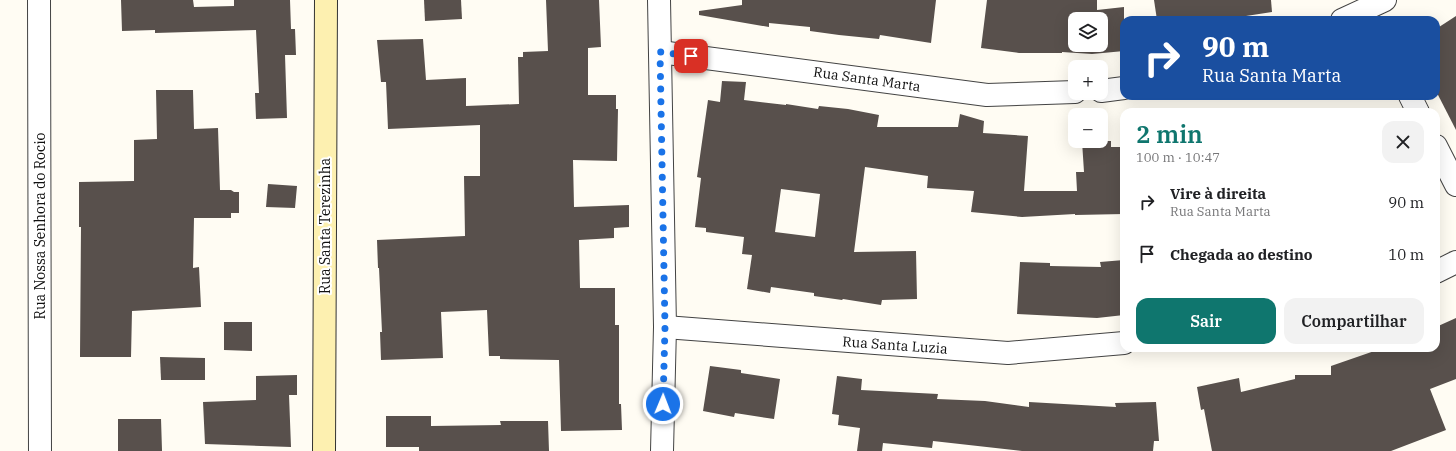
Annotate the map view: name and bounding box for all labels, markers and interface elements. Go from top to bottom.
map controls [1068,12,1108,148]
button: layers [1068,12,1108,52]
text: 90 m [1202,28,1269,65]
icon: right [1136,32,1188,84]
pin [674,39,708,73]
icon: arrive [680,45,702,67]
button: + [1068,60,1108,100]
street label: Rua Santa Marta [812,63,922,95]
text: Rua Santa Marta [1202,64,1341,87]
button: − [1068,108,1108,148]
text: 2 min [1136,118,1203,150]
button: close [1382,121,1424,163]
street label: Rua Nossa Senhora do Rocio [31,132,49,319]
text: 100 m · 10:47 [1136,149,1220,166]
street label: Rua Santa Terezinha [316,158,334,294]
text: Vire à direita [1170,184,1266,203]
icon: right [1136,191,1158,213]
text: 90 m [1388,193,1424,212]
text: Rua Santa Marta [1170,203,1271,220]
icon: arrive [1136,243,1158,265]
text: Chegada ao destino [1170,245,1313,264]
text: 10 m [1388,245,1424,264]
button: Sair [1136,298,1276,344]
button: Compartilhar [1284,298,1424,344]
street label: Rua Santa Luzia [842,332,949,358]
position arrow [642,383,684,425]

